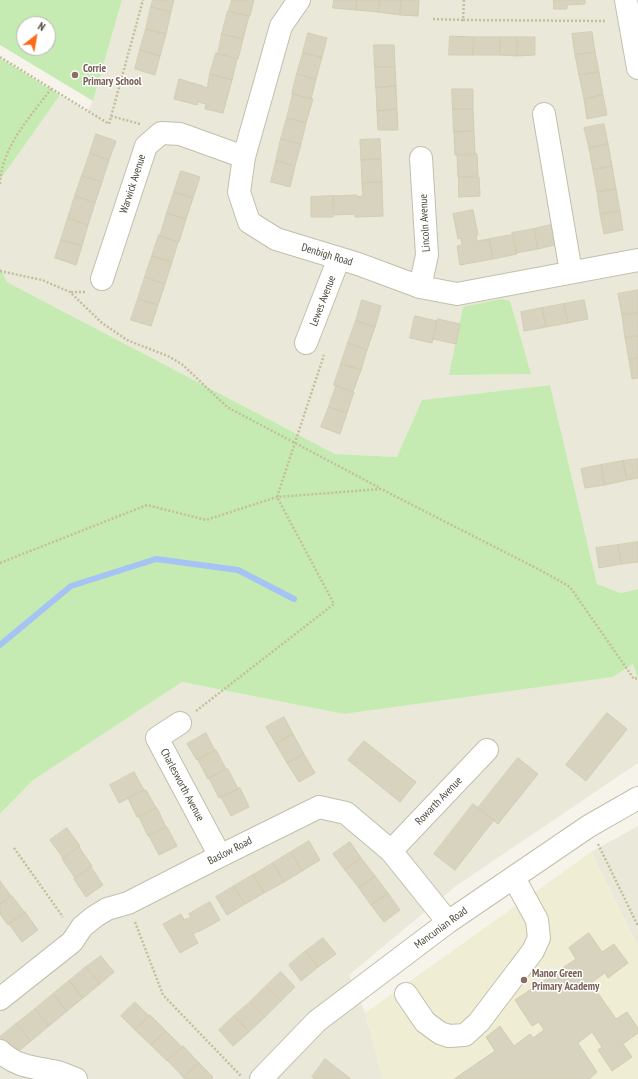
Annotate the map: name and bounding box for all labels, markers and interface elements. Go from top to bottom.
north arrow [16,16,56,56]
text: N [36,19,48,34]
place label: Corrie Primary School [83,62,141,88]
marker: Corrie Primary School [70,70,80,80]
street label: Warwick Avenue [117,153,149,215]
street label: Lincoln Avenue [417,194,433,252]
street label: Denbigh Road [300,241,354,269]
street label: Lewes Avenue [307,274,339,328]
street label: Charlesworth Avenue [157,746,207,824]
street label: Rowarth Avenue [413,774,465,828]
street label: Baslow Road [206,834,254,868]
street label: Mancunian Road [412,904,470,952]
place label: Manor Green Primary Academy [532,967,599,993]
marker: Manor Green Primary Academy [519,975,529,985]

